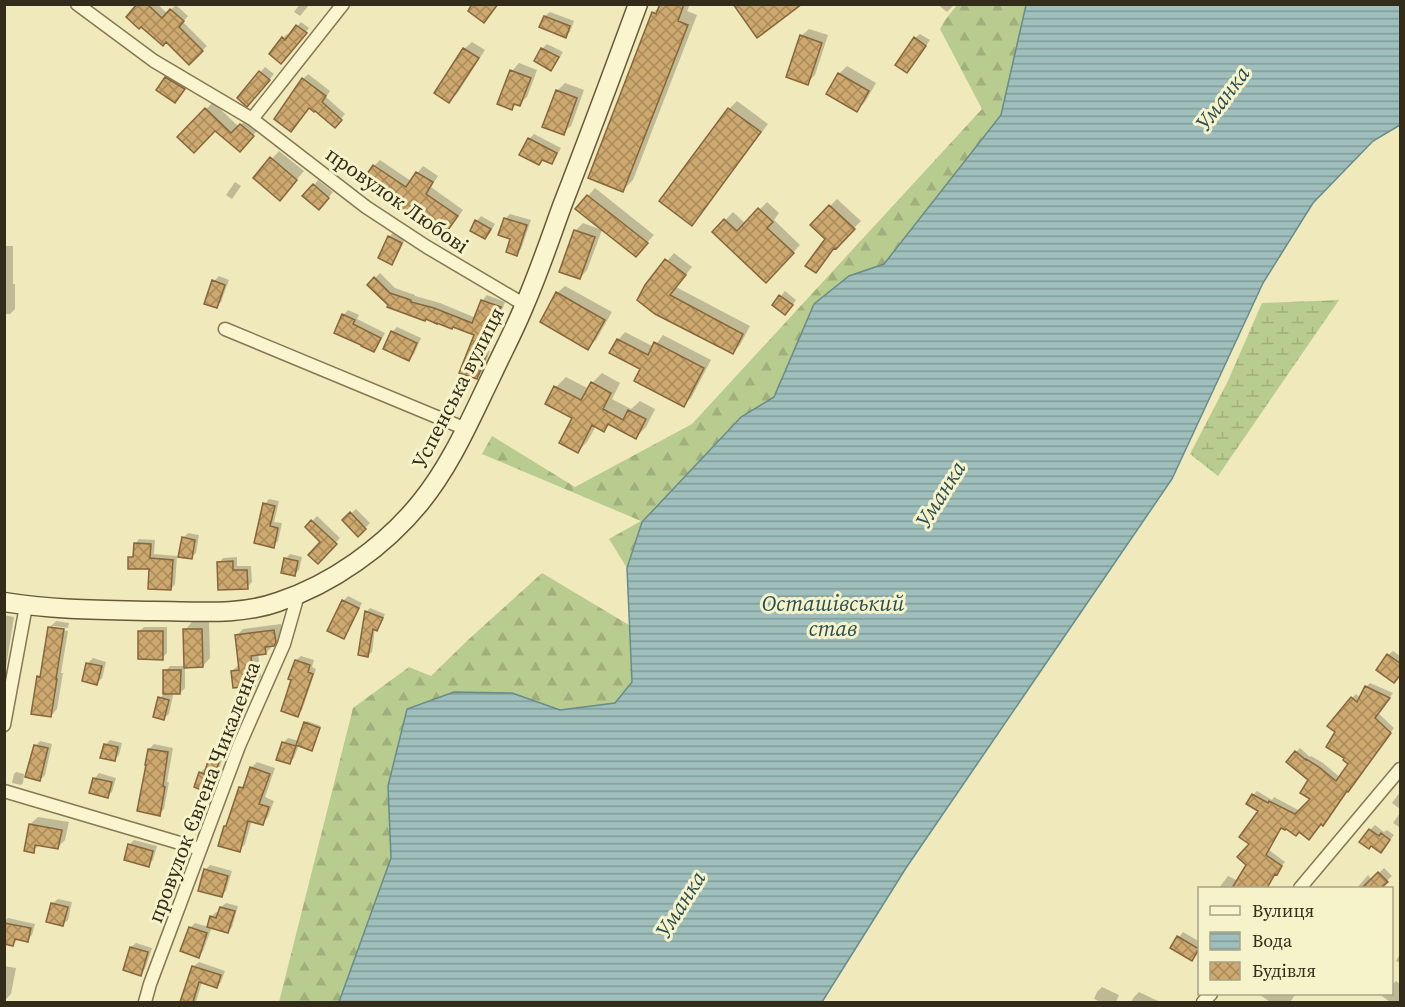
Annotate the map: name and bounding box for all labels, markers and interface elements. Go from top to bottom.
water label: Уманка [1188,59,1256,136]
street label: провулок Любові [320,139,475,260]
street label: Успенська вулиця [404,302,511,474]
water label: Уманка [908,454,973,533]
water label: Осташівський став [762,588,905,643]
street label: провулок Євгена Чикаленка [140,657,267,927]
water label: Уманка [648,864,713,943]
legend [1198,887,1393,995]
text: Вулиця [1252,898,1314,923]
text: Вода [1252,928,1293,953]
text: Будівля [1252,958,1316,983]

